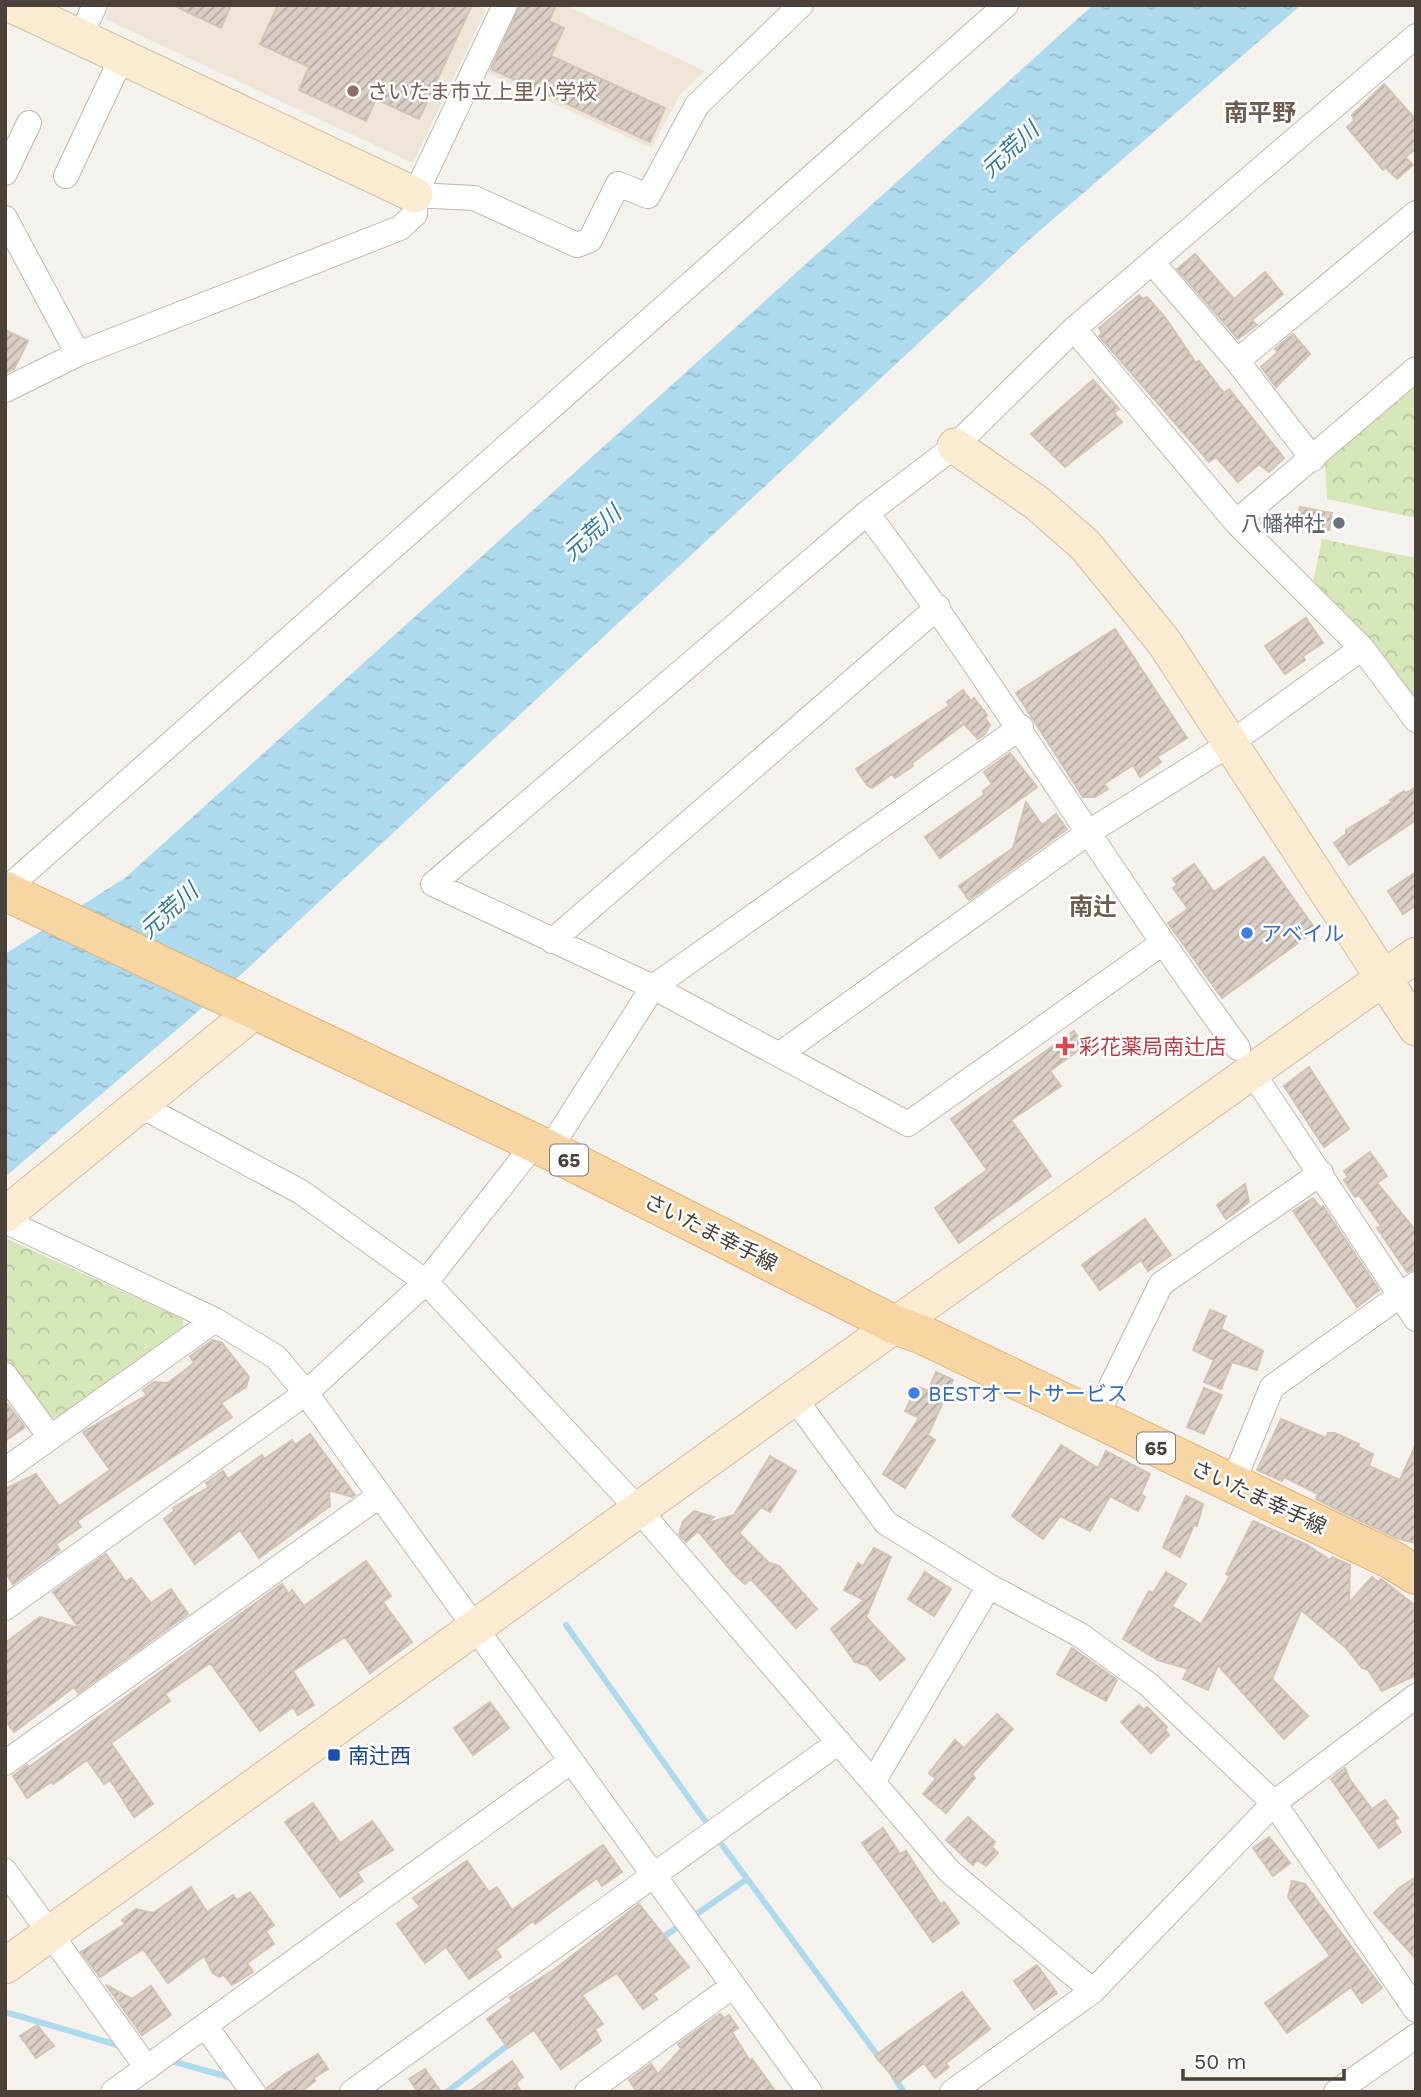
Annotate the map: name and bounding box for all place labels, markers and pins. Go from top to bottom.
place label: さいたま市立上里小学校 [367,79,597,104]
marker: さいたま市立上里小学校 [345,83,361,99]
place label: 八幡神社 [1241,511,1325,536]
marker: 八幡神社 [1331,515,1347,531]
place label: アベイル [1261,921,1345,946]
marker: アベイル [1239,925,1255,941]
place label: 彩花薬局南辻店 [1079,1034,1226,1059]
marker: 彩花薬局南辻店 [1057,1038,1073,1054]
place label: BESTオートサービス [928,1381,1128,1406]
marker: BESTオートサービス [906,1385,922,1401]
place label: 南辻西 [348,1743,411,1768]
marker: 南辻西 [326,1747,342,1763]

